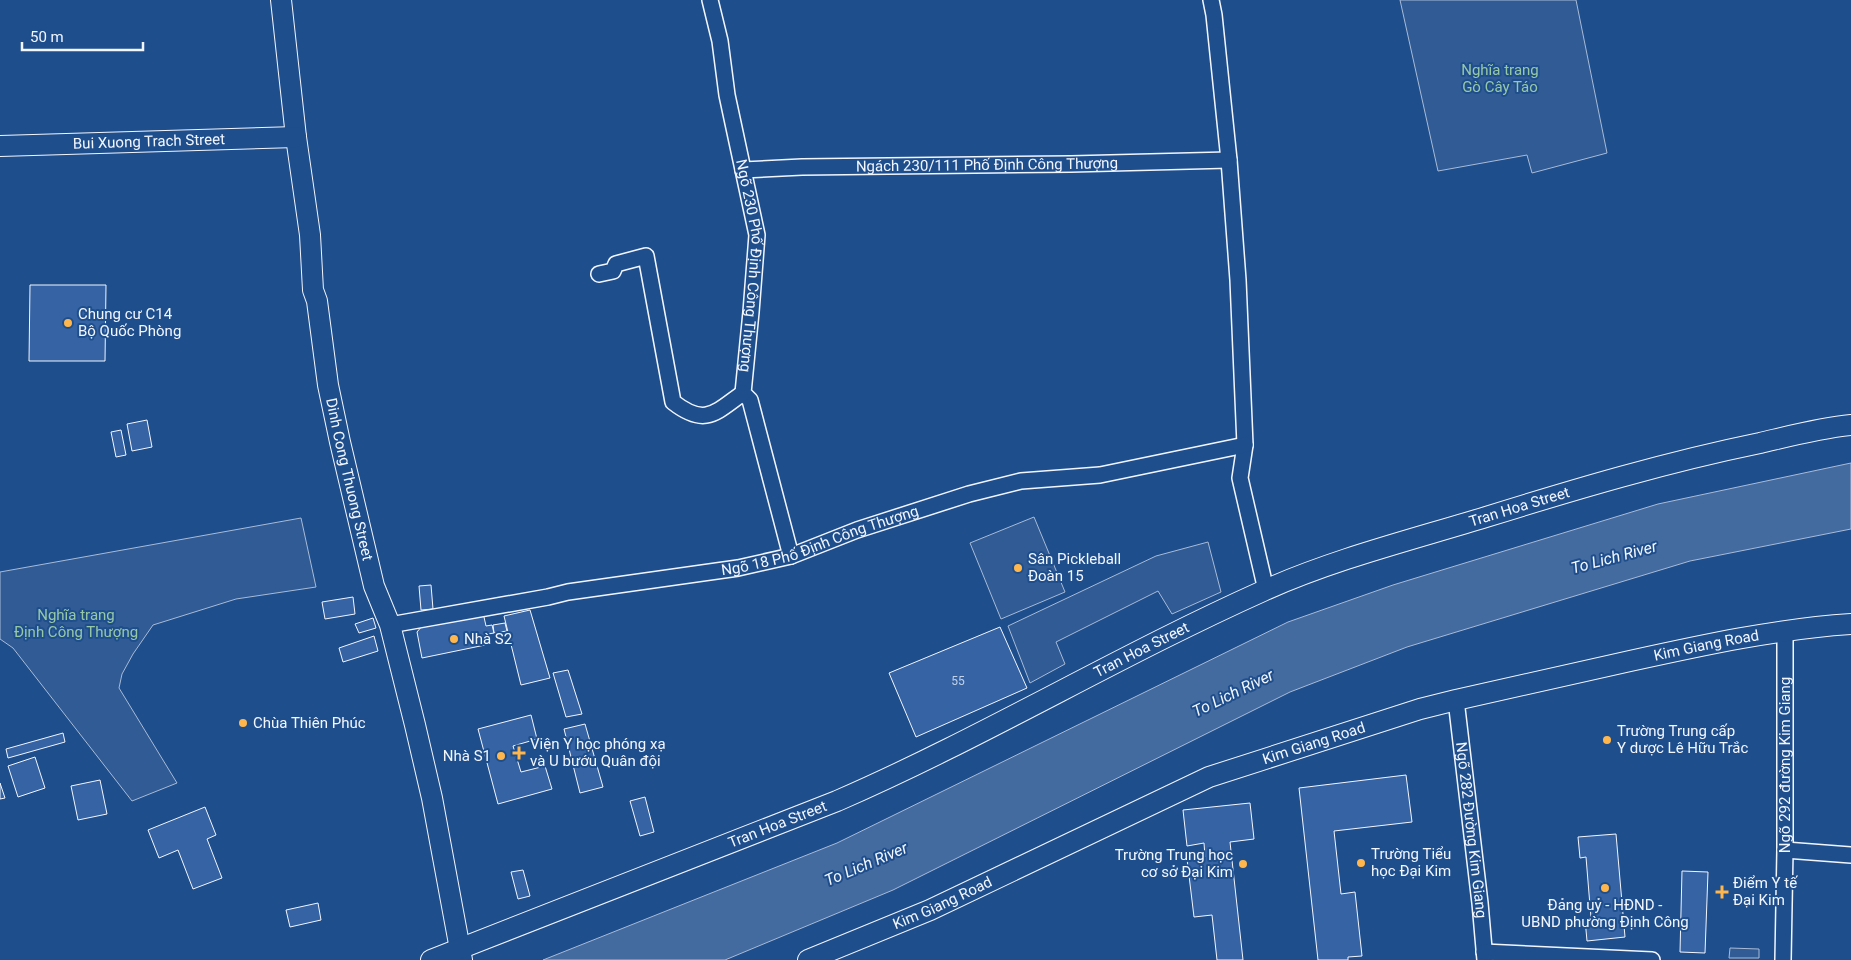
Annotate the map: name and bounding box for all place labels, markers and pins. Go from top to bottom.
place label: Chung cư C14 Bộ Quốc Phòng [78,305,181,340]
marker: Chung cư C14 Bộ Quốc Phòng [62,317,74,329]
place label: Sân Pickleball Đoàn 15 [1028,550,1121,585]
marker: Sân Pickleball Đoàn 15 [1012,562,1024,574]
place label: Nhà S2 [464,630,512,648]
marker: Nhà S2 [448,633,460,645]
place label: Chùa Thiên Phúc [253,714,366,732]
marker: Chùa Thiên Phúc [237,717,249,729]
place label: Trường Trung cấp Y dược Lê Hữu Trắc [1617,722,1748,757]
marker: Trường Trung cấp Y dược Lê Hữu Trắc [1601,734,1613,746]
place label: Viện Y học phóng xạ và U bướu Quân đội [530,735,666,770]
marker: Viện Y học phóng xạ và U bướu Quân đội [512,746,526,760]
place label: Nhà S1 [443,747,491,765]
marker: Nhà S1 [495,750,507,762]
place label: Trường Tiểu học Đại Kim [1371,845,1451,880]
place label: Trường Trung học cơ sở Đại Kim [1115,846,1233,881]
marker: Trường Tiểu học Đại Kim [1355,857,1367,869]
marker: Trường Trung học cơ sở Đại Kim [1237,858,1249,870]
place label: Điểm Y tế Đại Kim [1733,874,1798,909]
marker: Đảng uỷ - HĐND - UBND phường Định Công [1599,882,1611,894]
marker: Điểm Y tế Đại Kim [1715,885,1729,899]
place label: Đảng uỷ - HĐND - UBND phường Định Công [1521,896,1689,931]

